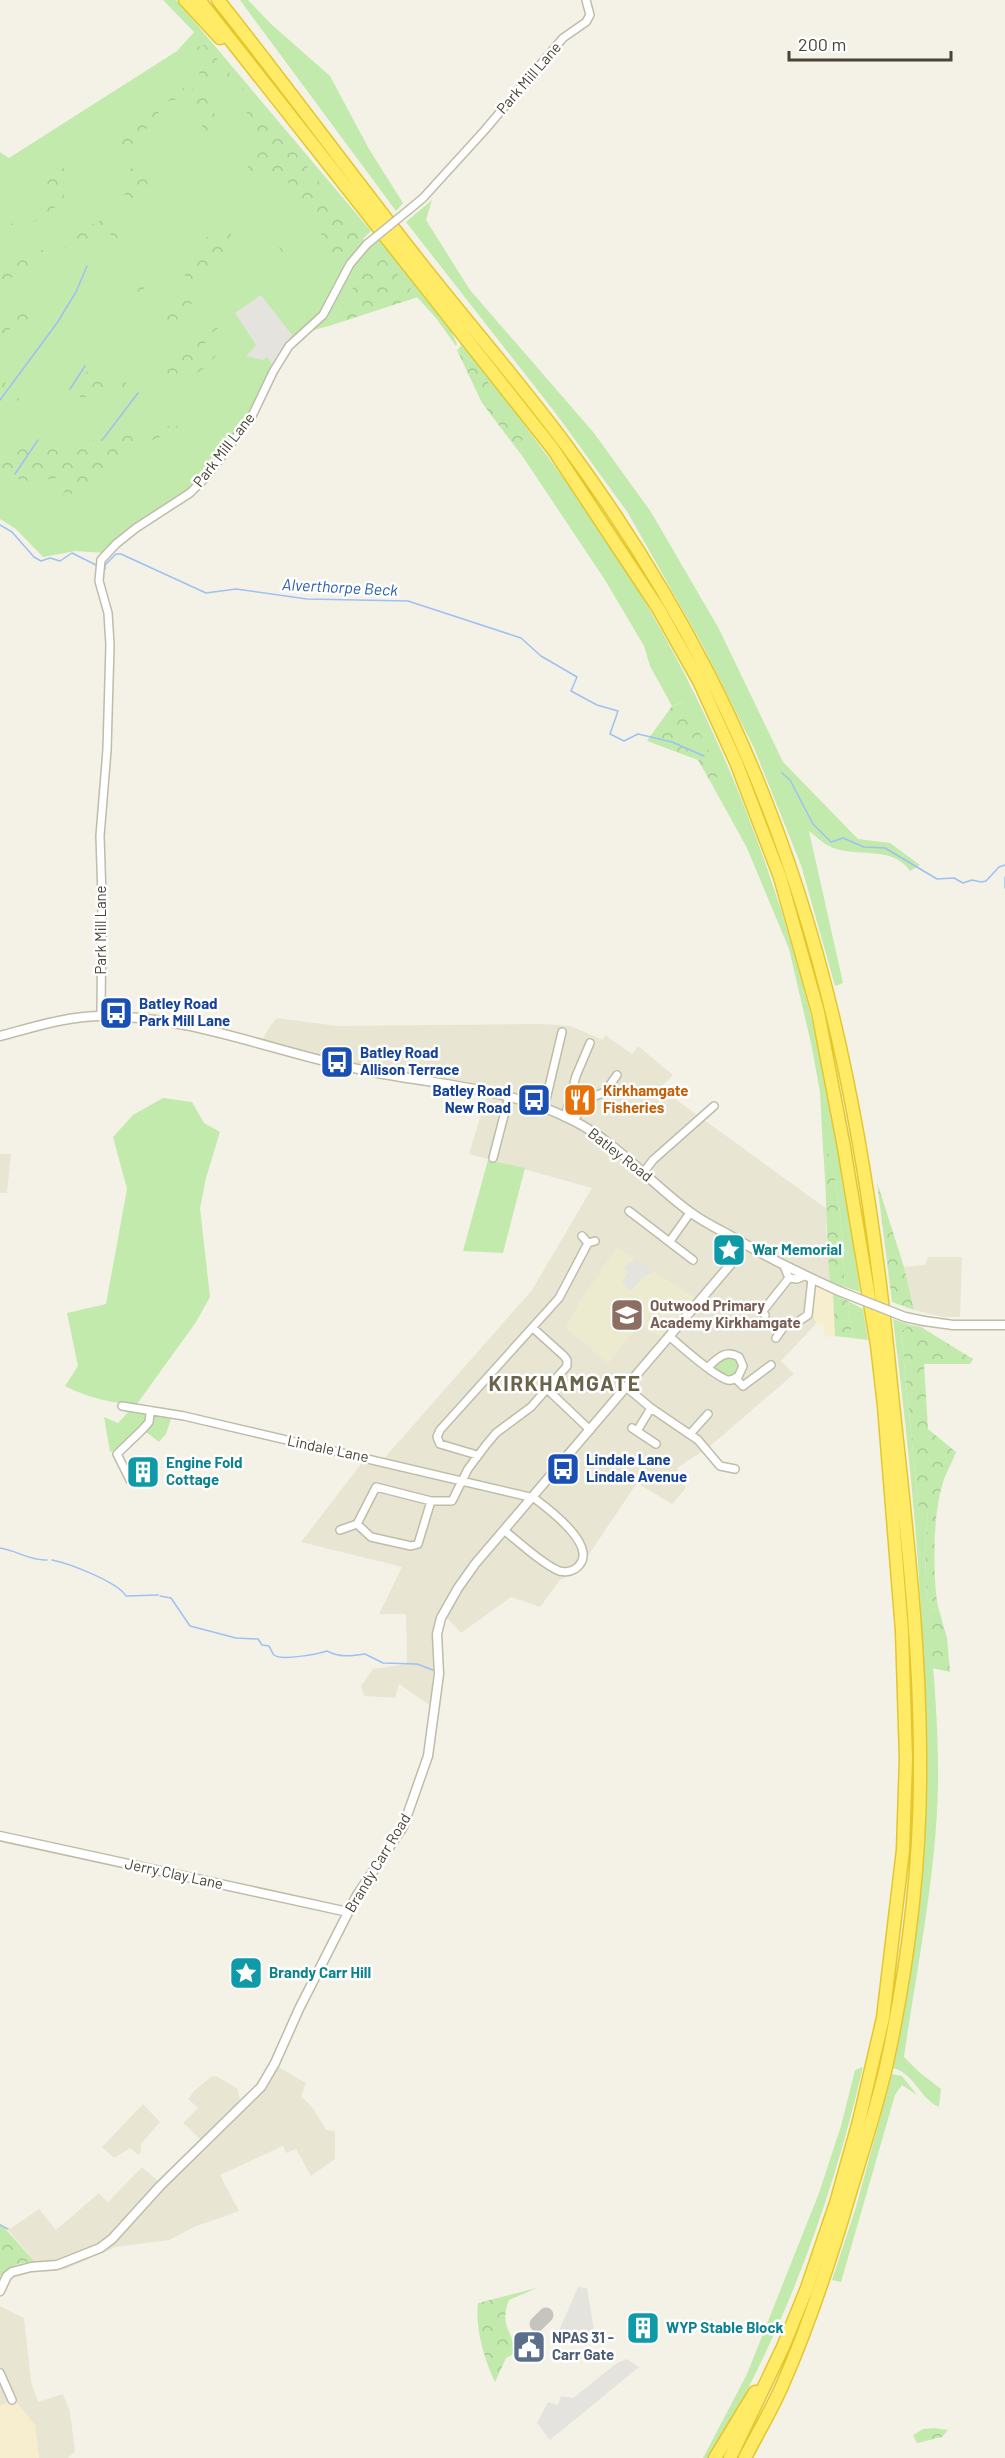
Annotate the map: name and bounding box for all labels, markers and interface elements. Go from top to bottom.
scale bar [789,24,951,62]
text: 200 m [798,33,846,55]
street label: Park Mill Lane [492,38,564,117]
street label: Park Mill Lane [189,409,258,490]
water label: Alverthorpe Beck [282,574,399,599]
street label: Park Mill Lane [91,885,109,975]
place label: Batley Road Park Mill Lane [139,994,230,1029]
bus stop icon: Batley Road Park Mill Lane [98,995,134,1031]
place label: Batley Road Allison Terrace [360,1043,459,1078]
bus stop icon: Batley Road Allison Terrace [319,1044,355,1080]
place label: Batley Road New Road [432,1081,511,1116]
place label: Kirkhamgate Fisheries [603,1081,689,1116]
bus stop icon: Batley Road New Road [516,1082,552,1118]
restaurant icon: Kirkhamgate Fisheries [562,1082,598,1118]
street label: Batley Road [585,1124,656,1185]
place icon: War Memorial [711,1232,747,1268]
place label: War Memorial [752,1240,842,1258]
place label: Outwood Primary Academy Kirkhamgate [650,1296,801,1331]
school or university icon: Outwood Primary Academy Kirkhamgate [609,1297,645,1333]
district label: KIRKHAMGATE [489,1370,641,1395]
street label: Lindale Lane [286,1431,371,1465]
place label: Lindale Lane Lindale Avenue [586,1450,687,1485]
bus stop icon: Lindale Lane Lindale Avenue [545,1451,581,1487]
place label: Engine Fold Cottage [166,1453,243,1488]
building icon: Engine Fold Cottage [125,1454,161,1490]
street label: Brandy Carr Road [340,1810,414,1915]
street label: Jerry Clay Lane [123,1854,225,1892]
place icon: Brandy Carr Hill [228,1955,264,1991]
place label: Brandy Carr Hill [269,1963,371,1981]
building icon: WYP Stable Block [625,2310,661,2346]
place label: WYP Stable Block [666,2318,784,2336]
place label: NPAS 31 - Carr Gate [552,2328,614,2363]
public building icon: NPAS 31 - Carr Gate [511,2329,547,2365]

